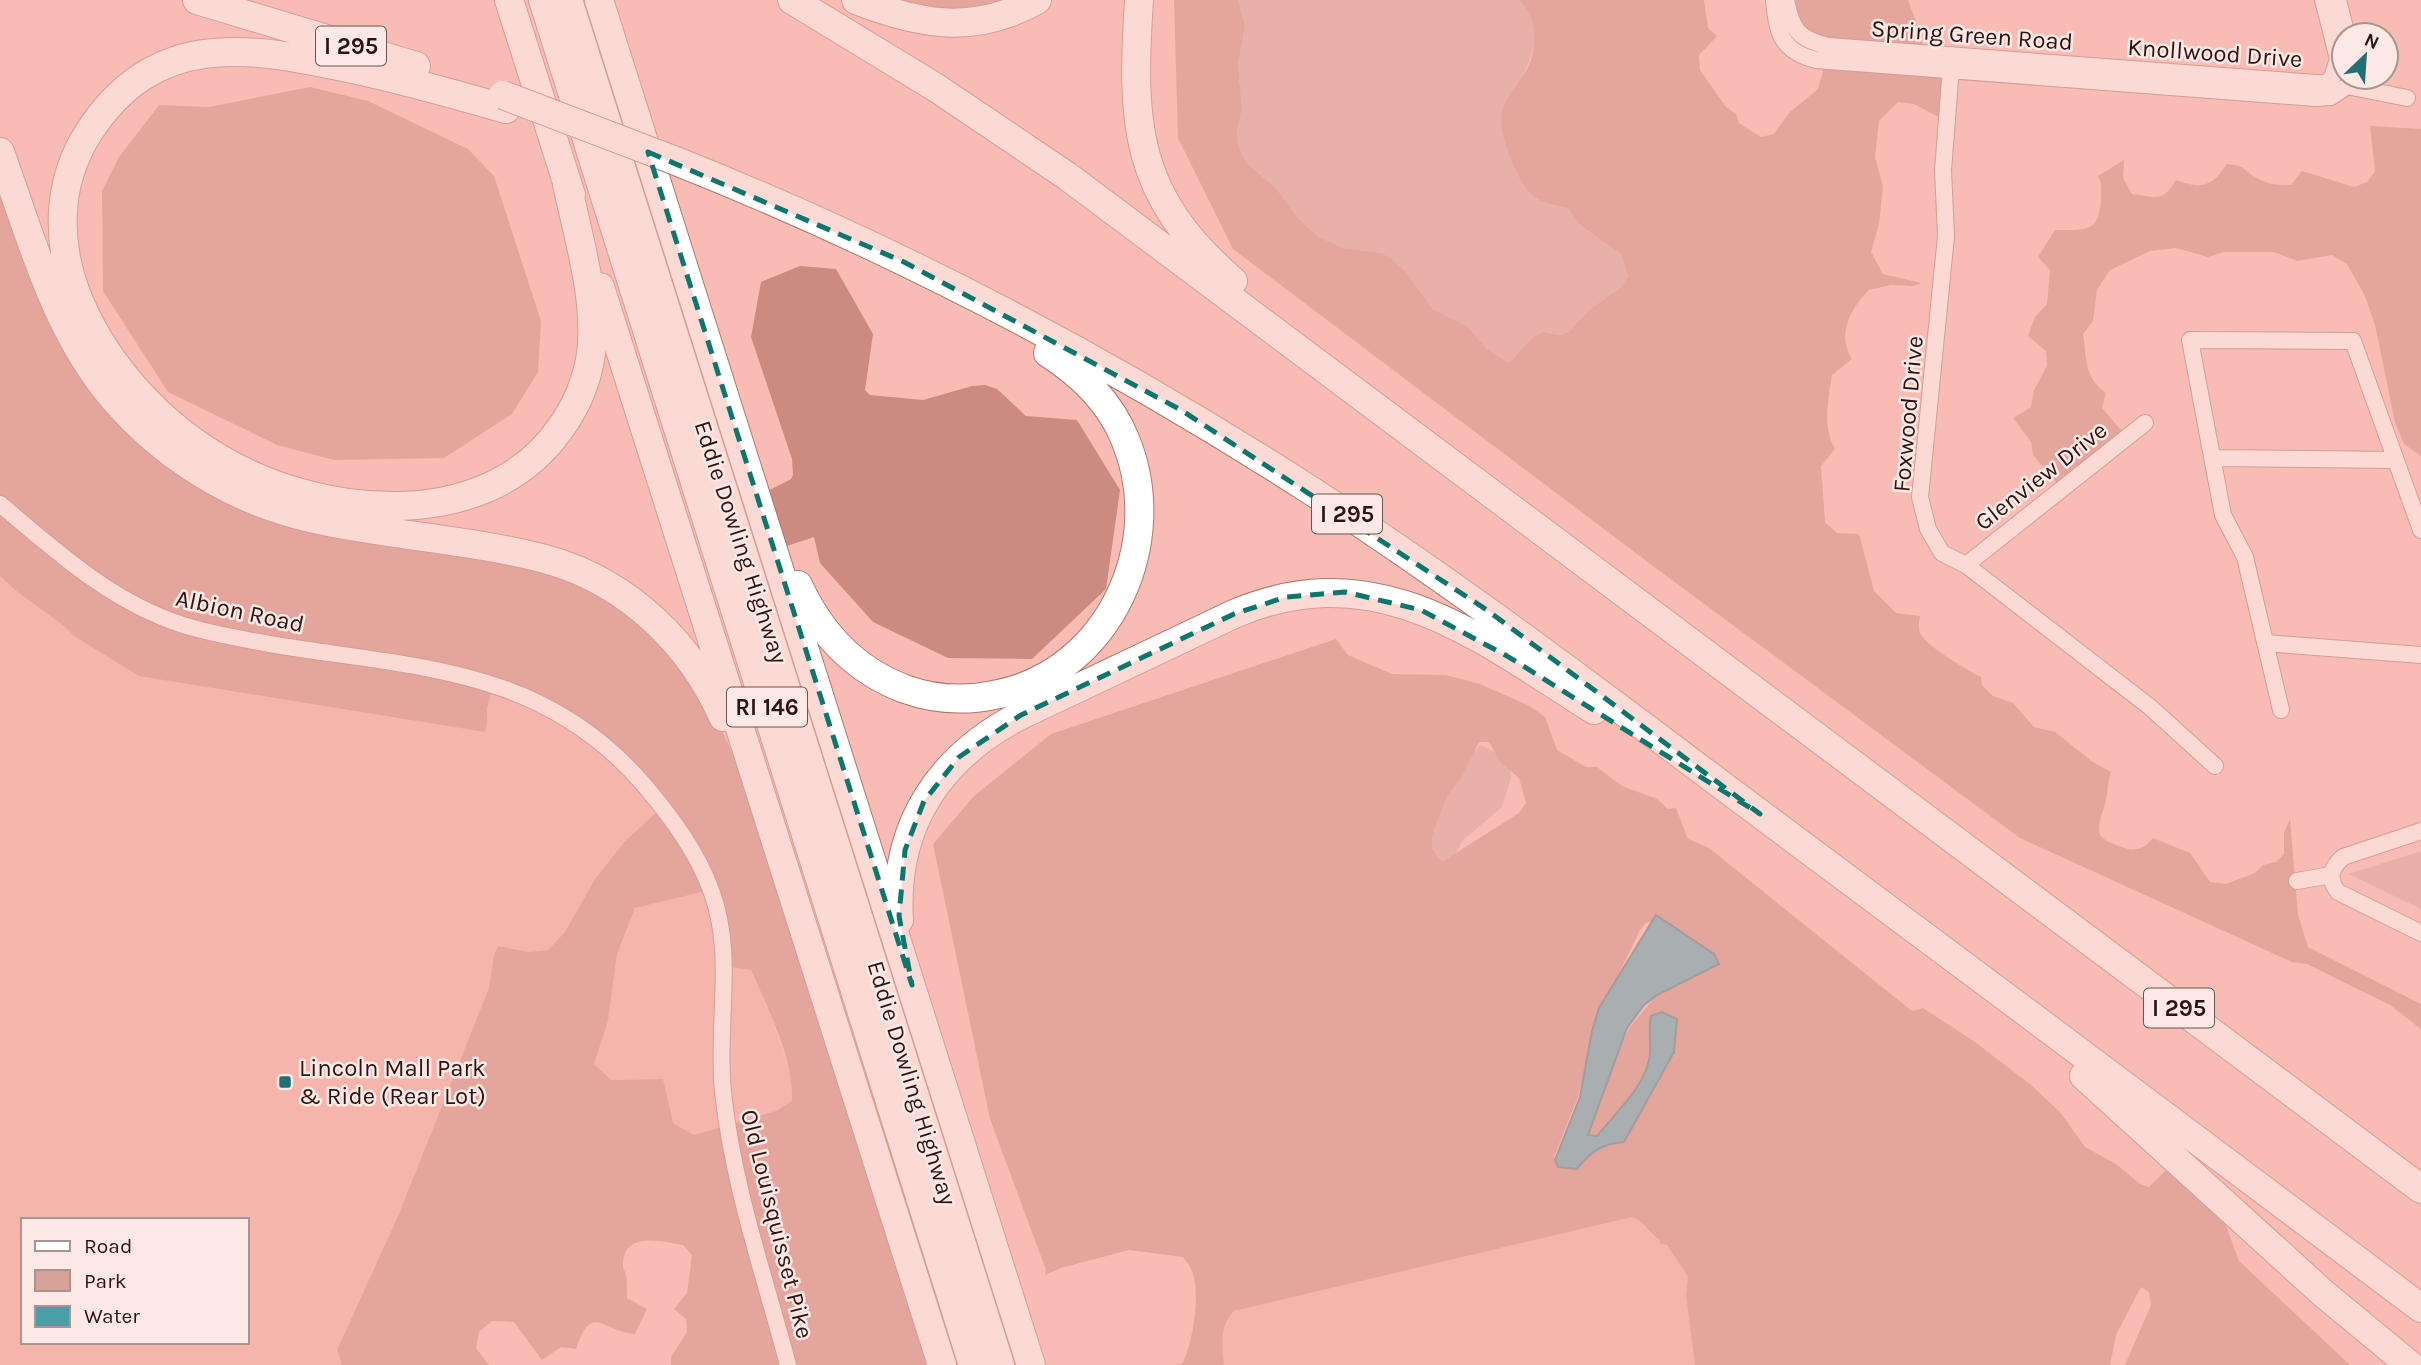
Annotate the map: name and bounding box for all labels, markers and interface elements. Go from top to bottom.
street label: Spring Green Road [1870,14,2074,56]
north arrow [2330,21,2400,91]
road number: I 295 [316,26,386,66]
text: N [2361,29,2383,54]
street label: Knollwood Drive [2127,33,2303,73]
street label: Foxwood Drive [1887,335,1929,493]
street label: Glenview Drive [1969,416,2113,536]
street label: Eddie Dowling Highway [688,417,794,667]
road number: I 295 [1312,494,1382,534]
street label: Albion Road [173,584,307,638]
road number: RI 146 [727,688,807,726]
street label: Eddie Dowling Highway [861,957,963,1209]
road number: I 295 [2144,988,2214,1028]
place label: Lincoln Mall Park & Ride (Rear Lot) [299,1054,486,1110]
marker: Lincoln Mall Park & Ride (Rear Lot) [277,1074,293,1090]
street label: Old Louisquisset Pike [735,1107,819,1341]
legend [21,1218,248,1344]
text: Road [84,1234,132,1258]
text: Park [84,1269,127,1293]
text: Water [84,1304,140,1328]

